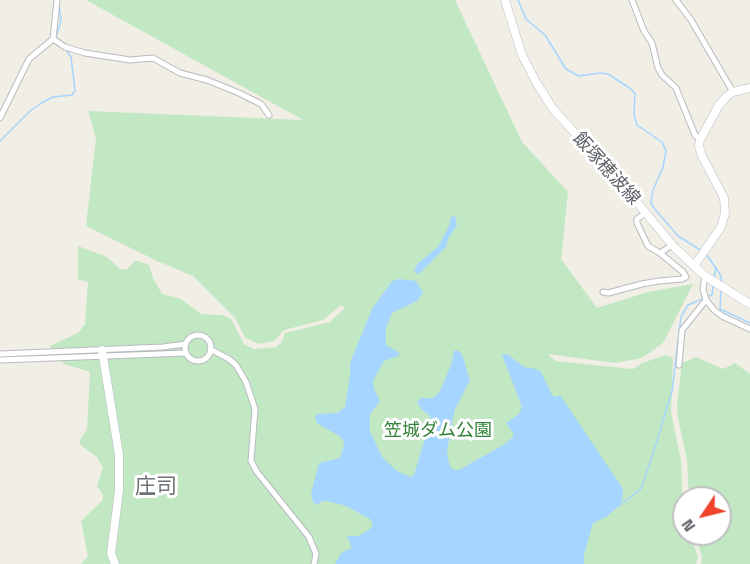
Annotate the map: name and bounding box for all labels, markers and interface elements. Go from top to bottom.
street label: 飯塚穂波線 [568,128,644,210]
park label: 笠城ダム公園 [384,420,492,442]
district label: 庄司 [135,474,177,500]
north arrow [672,486,732,546]
text: N [677,515,700,536]

